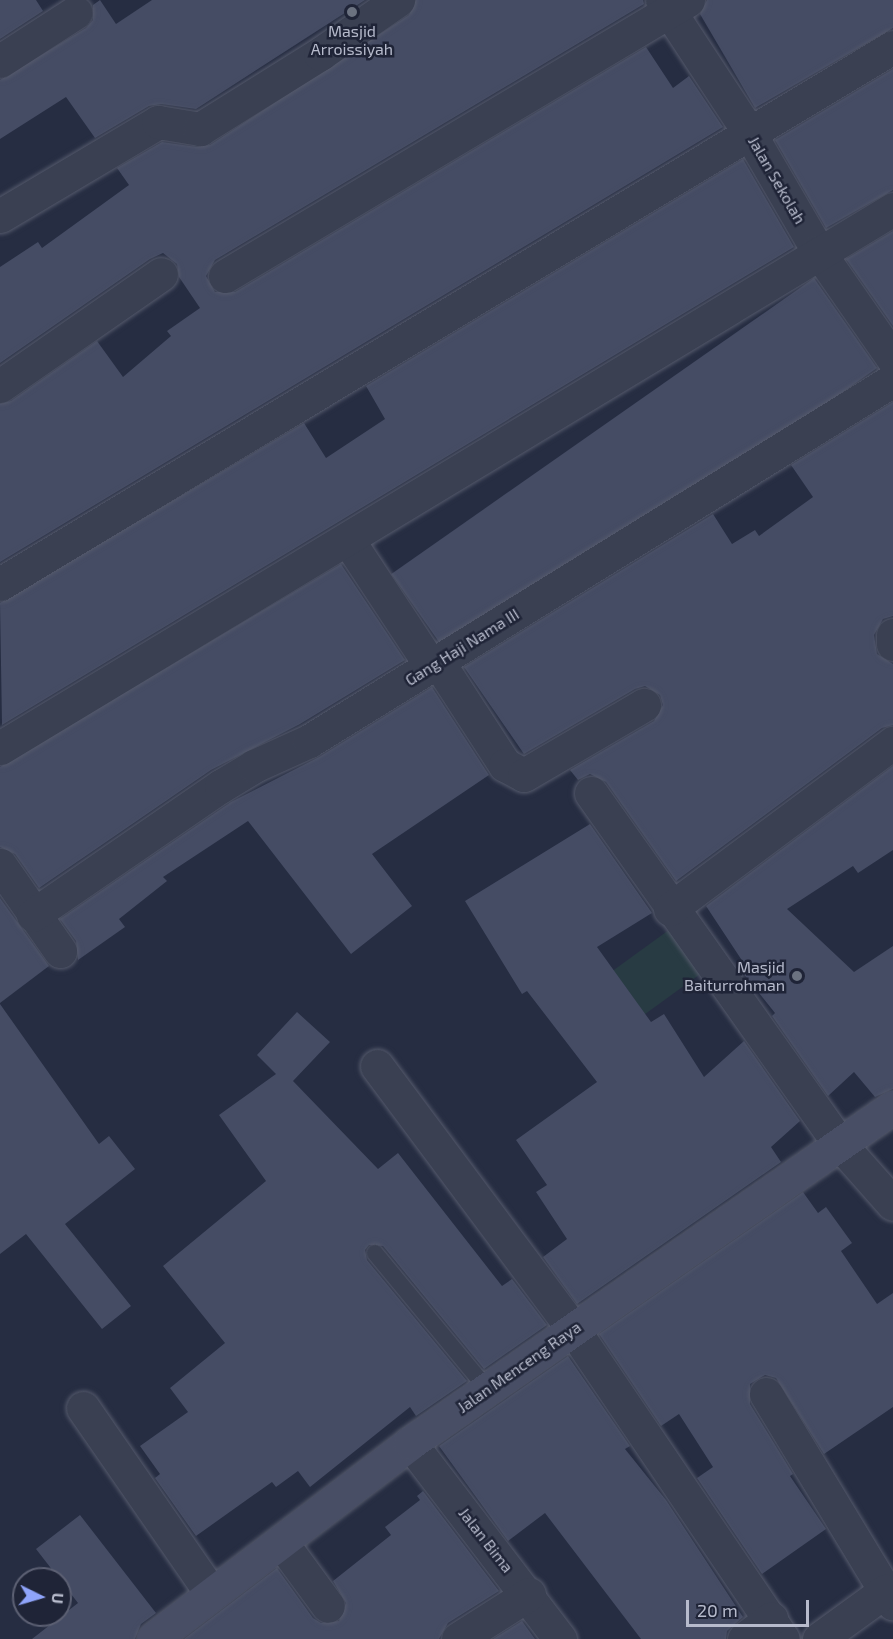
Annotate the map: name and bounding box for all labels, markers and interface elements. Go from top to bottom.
marker: Masjid Arroissiyah [345,5,359,19]
place label: Masjid Arroissiyah [311,21,393,59]
street label: Jalan Sekolah [744,133,810,227]
street label: Gang Haji Nama III [402,604,522,690]
place label: Masjid Baiturrohman [684,957,785,995]
marker: Masjid Baiturrohman [790,969,804,983]
street label: Jalan Menceng Raya [454,1317,584,1417]
street label: Jalan Bima [455,1504,517,1576]
north arrow [12,1567,72,1627]
scale bar [689,1588,812,1626]
text: U [48,1592,68,1605]
text: 20 m [697,1599,738,1621]

